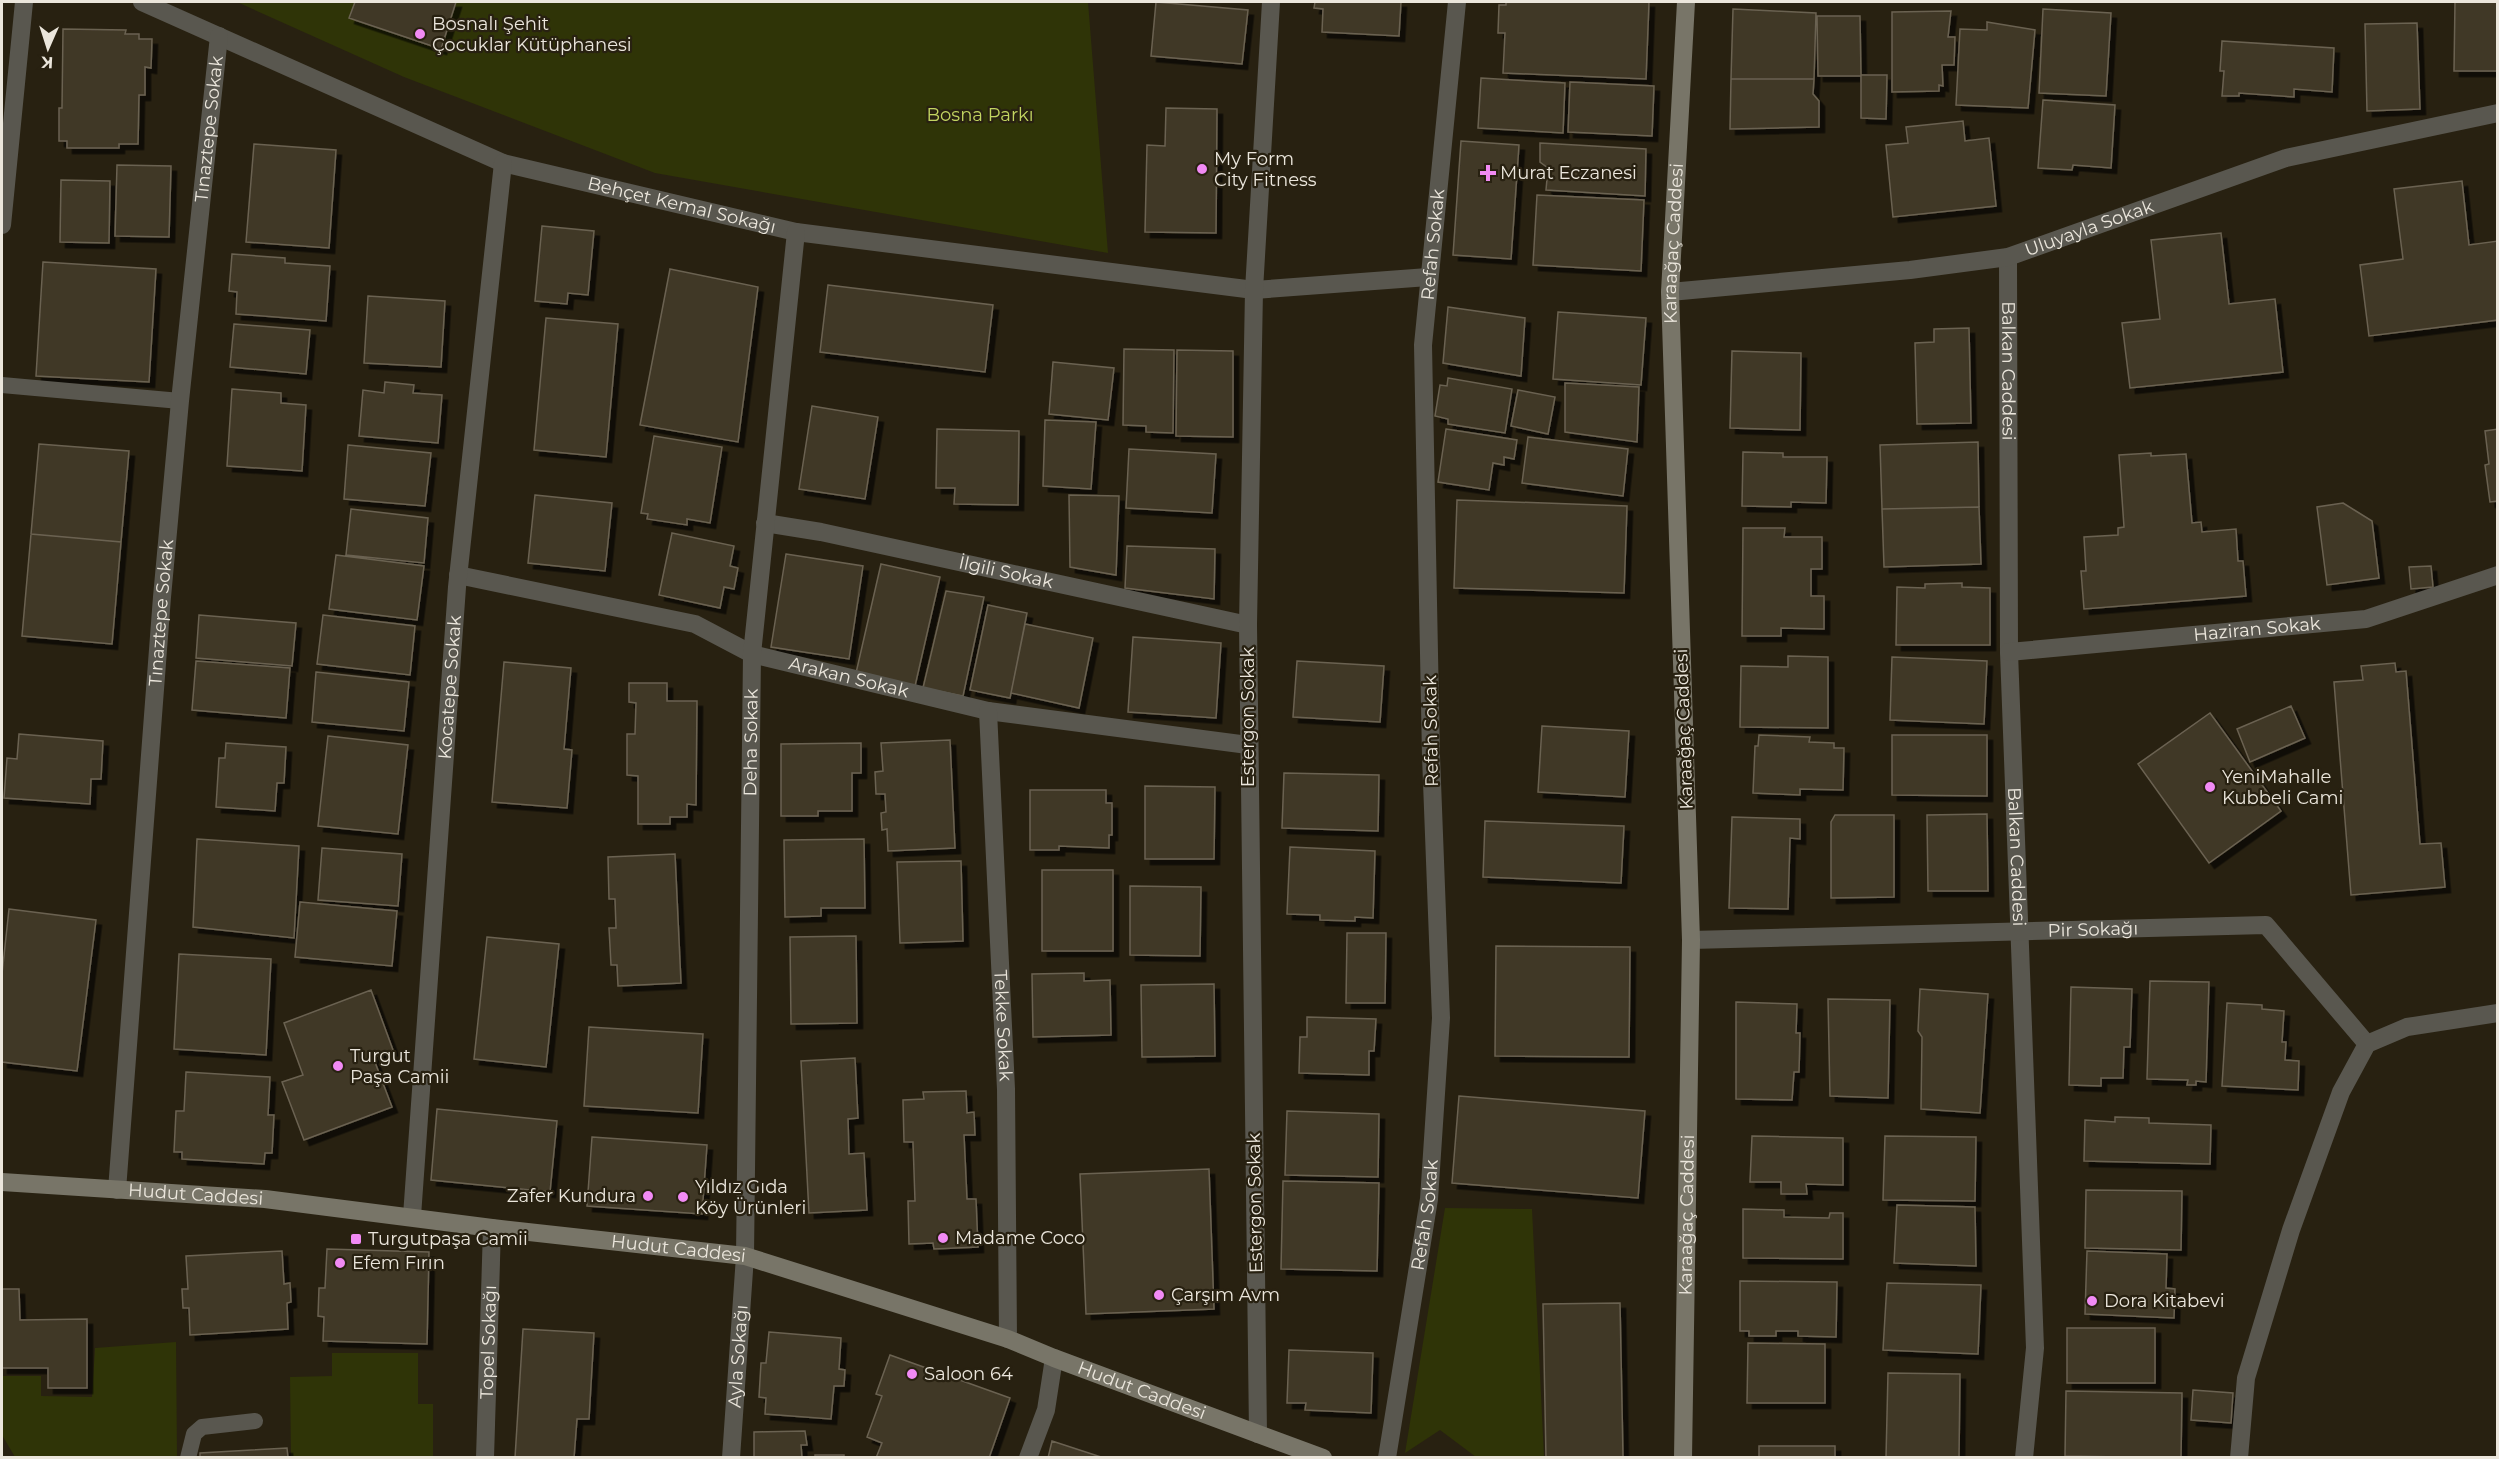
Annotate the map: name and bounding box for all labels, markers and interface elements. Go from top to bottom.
place label: Bosnalı Şehit Çocuklar Kütüphanesi [432,13,632,56]
north arrow [18,18,78,78]
marker: Bosnalı Şehit Çocuklar Kütüphanesi [413,27,427,41]
text: K [40,53,54,72]
street label: Tınaztepe Sokak [190,55,228,203]
park label: Bosna Parkı [927,104,1033,126]
place label: My Form City Fitness [1214,148,1317,191]
marker: My Form City Fitness [1195,162,1209,176]
place label: Murat Eczanesi [1500,162,1637,184]
street label: Karaağaç Caddesi [1659,163,1688,324]
marker: Murat Eczanesi [1481,166,1495,180]
street label: Behçet Kemal Sokağı [585,172,778,238]
street label: Refah Sokak [1417,188,1449,301]
street label: Uluyayla Sokak [2022,195,2157,261]
street label: Balkan Caddesi [1997,301,2019,441]
street label: Tınaztepe Sokak [144,538,178,687]
street label: İlgili Sokak [957,551,1056,593]
street label: Haziran Sokak [2192,612,2322,646]
street label: Kocatepe Sokak [434,614,466,760]
street label: Estergon Sokak [1237,647,1259,787]
street label: Karaağaç Caddesi [1670,648,1698,810]
street label: Arakan Sokak [787,652,911,703]
street label: Refah Sokak [1419,675,1443,787]
street label: Deha Sokak [739,688,763,796]
place label: YeniMahalle Kubbeli Cami [2222,766,2343,809]
marker: YeniMahalle Kubbeli Cami [2203,780,2217,794]
street label: Balkan Caddesi [2003,787,2030,927]
street label: Pir Sokağı [2047,917,2138,942]
street label: Tekke Sokak [989,970,1017,1082]
place label: Turgut Paşa Camii [350,1045,449,1088]
marker: Turgut Paşa Camii [331,1059,345,1073]
street label: Estergon Sokak [1243,1132,1267,1273]
street label: Karaağaç Caddesi [1675,1134,1699,1296]
street label: Refah Sokak [1407,1159,1443,1272]
place label: Yıldız Gıda Köy Ürünleri [695,1176,806,1219]
street label: Hudut Caddesi [127,1179,264,1210]
place label: Zafer Kundura [507,1185,636,1207]
marker: Zafer Kundura [641,1189,655,1203]
marker: Yıldız Gıda Köy Ürünleri [676,1190,690,1204]
place label: Madame Coco [955,1227,1085,1249]
place label: Turgutpaşa Cami̇i̇ [368,1228,528,1250]
street label: Hudut Caddesi [610,1230,747,1267]
marker: Madame Coco [936,1231,950,1245]
marker: Turgutpaşa Cami̇i̇ [349,1232,363,1246]
place label: Efem Fırın [352,1252,445,1274]
marker: Efem Fırın [333,1256,347,1270]
place label: Çarşım Avm [1171,1284,1280,1306]
street label: Topel Sokağı [476,1285,501,1399]
marker: Çarşım Avm [1152,1288,1166,1302]
place label: Dora Kitabevi [2104,1290,2225,1312]
marker: Dora Kitabevi [2085,1294,2099,1308]
street label: Ayla Sokağı [724,1304,753,1408]
street label: Hudut Caddesi [1074,1357,1209,1424]
place label: Saloon 64 [924,1363,1013,1385]
marker: Saloon 64 [905,1367,919,1381]

